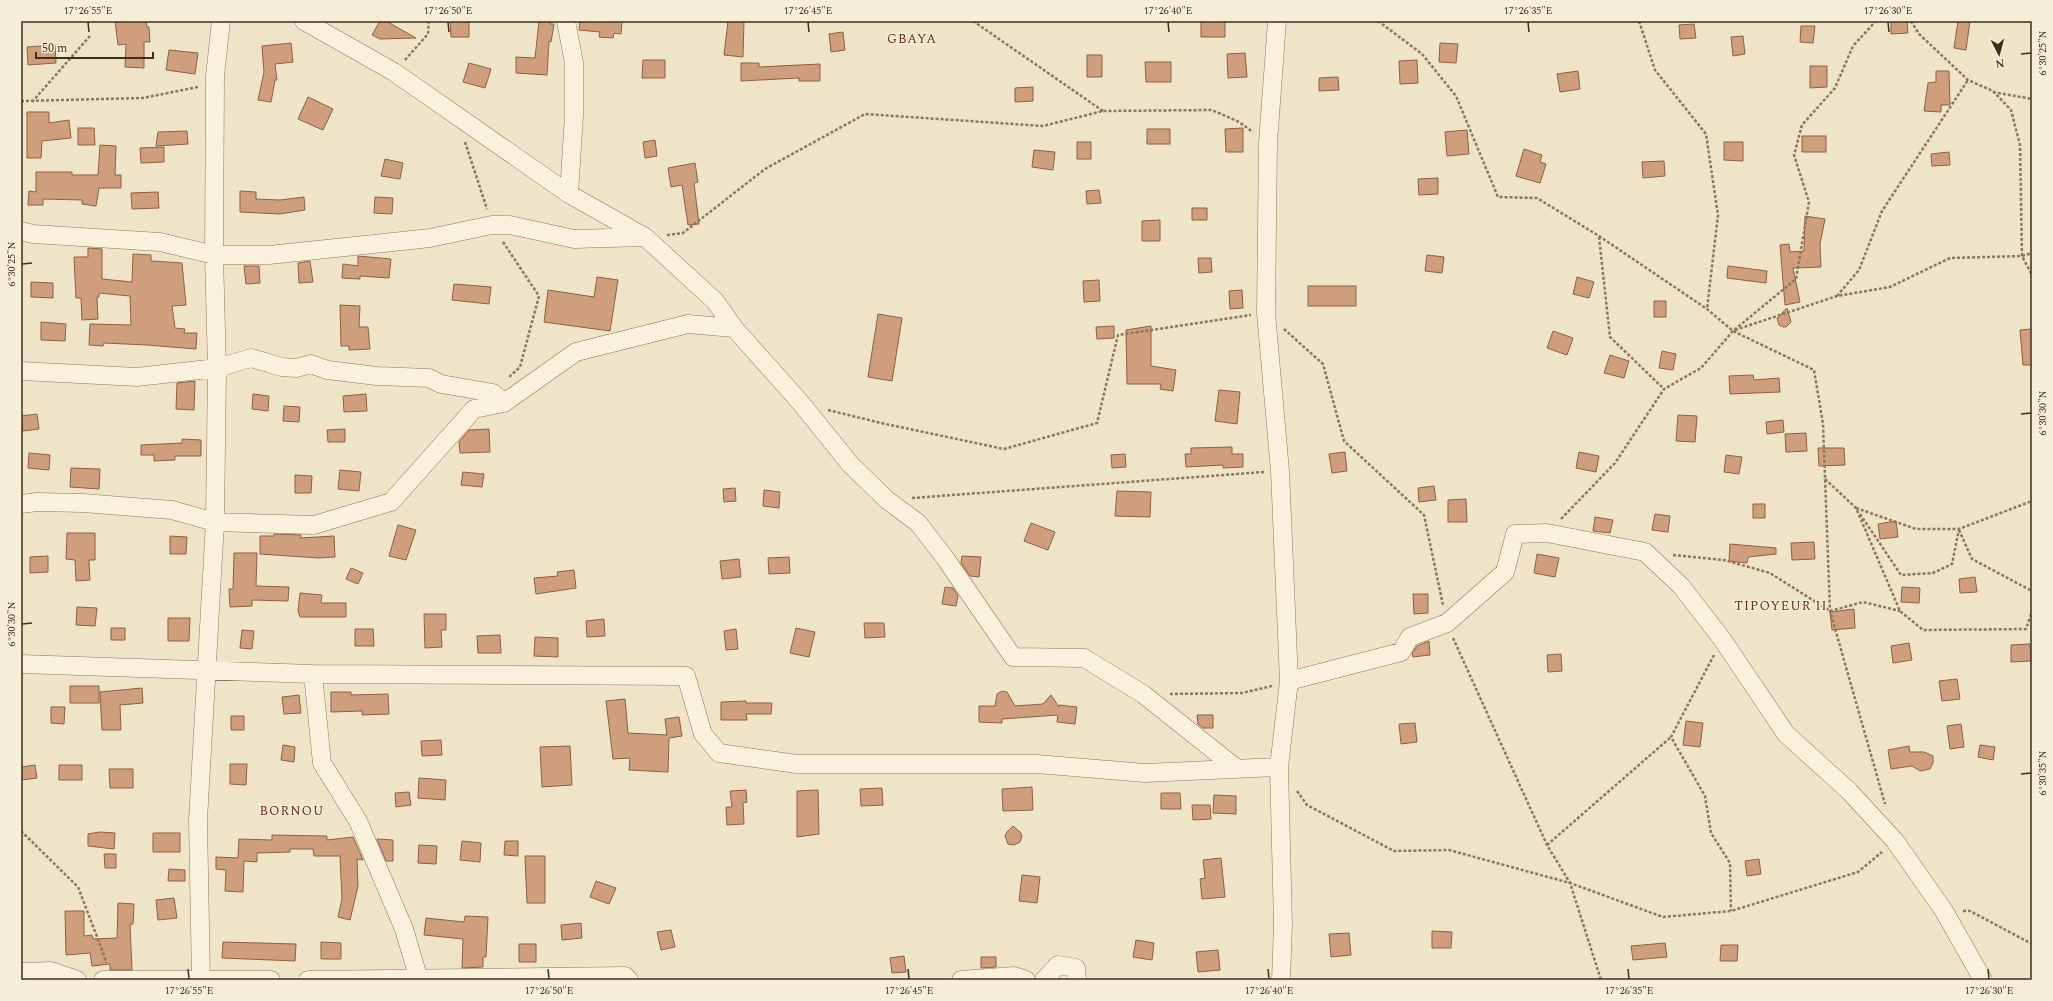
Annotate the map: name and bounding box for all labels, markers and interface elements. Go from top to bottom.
text: 17°26'55"E [64,3,112,19]
text: 17°26'50"E [424,3,472,19]
text: 17°26'45"E [784,3,832,19]
text: 17°26'40"E [1144,3,1192,19]
text: 17°26'35"E [1504,3,1552,19]
text: 17°26'30"E [1864,3,1912,19]
district label: GBAYA [887,29,937,49]
text: 6°30'25"N [2035,31,2051,76]
scale bar [36,34,153,60]
north arrow [1979,34,2019,74]
text: 50 m [42,39,67,58]
text: N [1995,55,2005,72]
text: 6°30'25"N [4,242,20,287]
text: 6°30'30"N [2035,391,2051,436]
district label: TIPOYEUR II [1734,596,1828,616]
text: 6°30'30"N [4,602,20,647]
text: 6°30'35"N [2035,751,2051,796]
district label: BORNOU [260,801,324,821]
text: 17°26'55"E [165,983,213,999]
text: 17°26'50"E [525,983,573,999]
text: 17°26'45"E [885,983,933,999]
text: 17°26'40"E [1245,983,1293,999]
text: 17°26'35"E [1605,983,1653,999]
text: 17°26'30"E [1965,983,2013,999]

